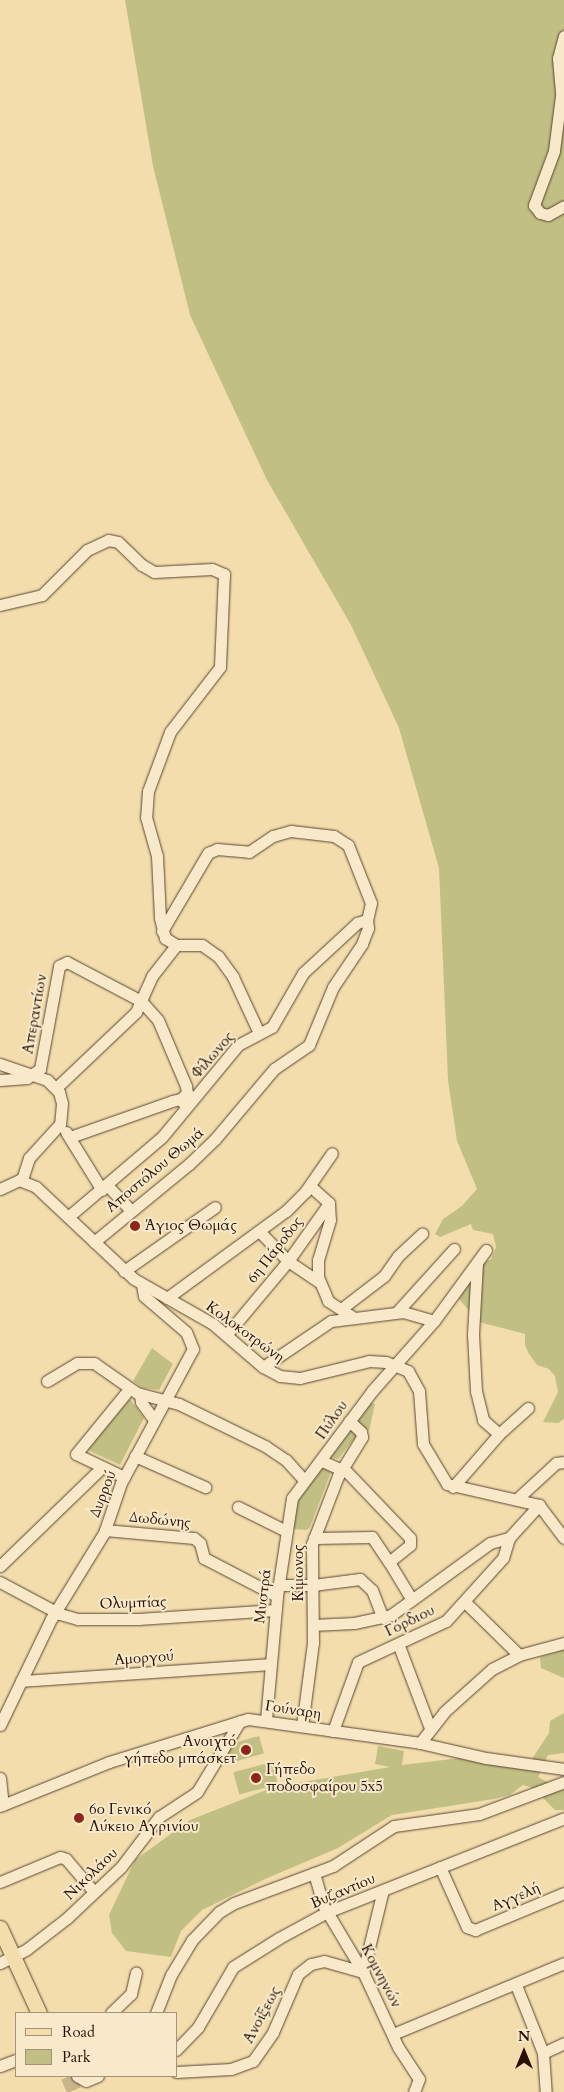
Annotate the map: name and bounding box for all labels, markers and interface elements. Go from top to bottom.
street label: Απεραντίων [19,973,51,1055]
street label: Φίλωνος [188,1028,238,1082]
street label: Αποστόλου Θωμά [102,1124,208,1216]
street label: 6η Πάροδος [243,1213,307,1287]
place label: Άγιος Θωμάς [145,1217,237,1235]
marker: Άγιος Θωμάς [129,1220,141,1232]
street label: Κολοκοτρώνη [202,1298,288,1366]
street label: Πύλου [312,1397,352,1443]
street label: Δυρρού [86,1468,120,1520]
street label: Δωδώνης [128,1508,192,1532]
street label: Κίμωνος [290,1545,308,1601]
street label: Μυστρά [251,1567,275,1625]
street label: Ολυμπίας [99,1593,167,1613]
street label: Γόρδιου [382,1601,438,1641]
street label: Αμοργού [114,1647,174,1669]
street label: Γούναρη [264,1697,322,1723]
place label: Ανοιχτό γήπεδο μπάσκετ [124,1732,236,1767]
marker: Ανοιχτό γήπεδο μπάσκετ [240,1744,252,1756]
place label: Γήπεδο ποδοσφαίρου 5x5 [266,1760,383,1795]
marker: Γήπεδο ποδοσφαίρου 5x5 [250,1772,262,1784]
place label: 6ο Γενικό Λύκειο Αγρινίου [89,1800,199,1835]
marker: 6ο Γενικό Λύκειο Αγρινίου [73,1812,85,1824]
street label: Νικολάου [60,1844,122,1904]
street label: Βυζαντίου [308,1869,378,1913]
street label: Αγγελή [489,1879,543,1915]
street label: Κομνηνών [357,1941,405,2011]
street label: Ανοίξεως [240,1983,284,2047]
legend [15,2012,178,2077]
text: Road [62,2022,95,2042]
north arrow [499,2027,549,2077]
text: N [518,2027,530,2046]
text: Park [62,2047,91,2067]

